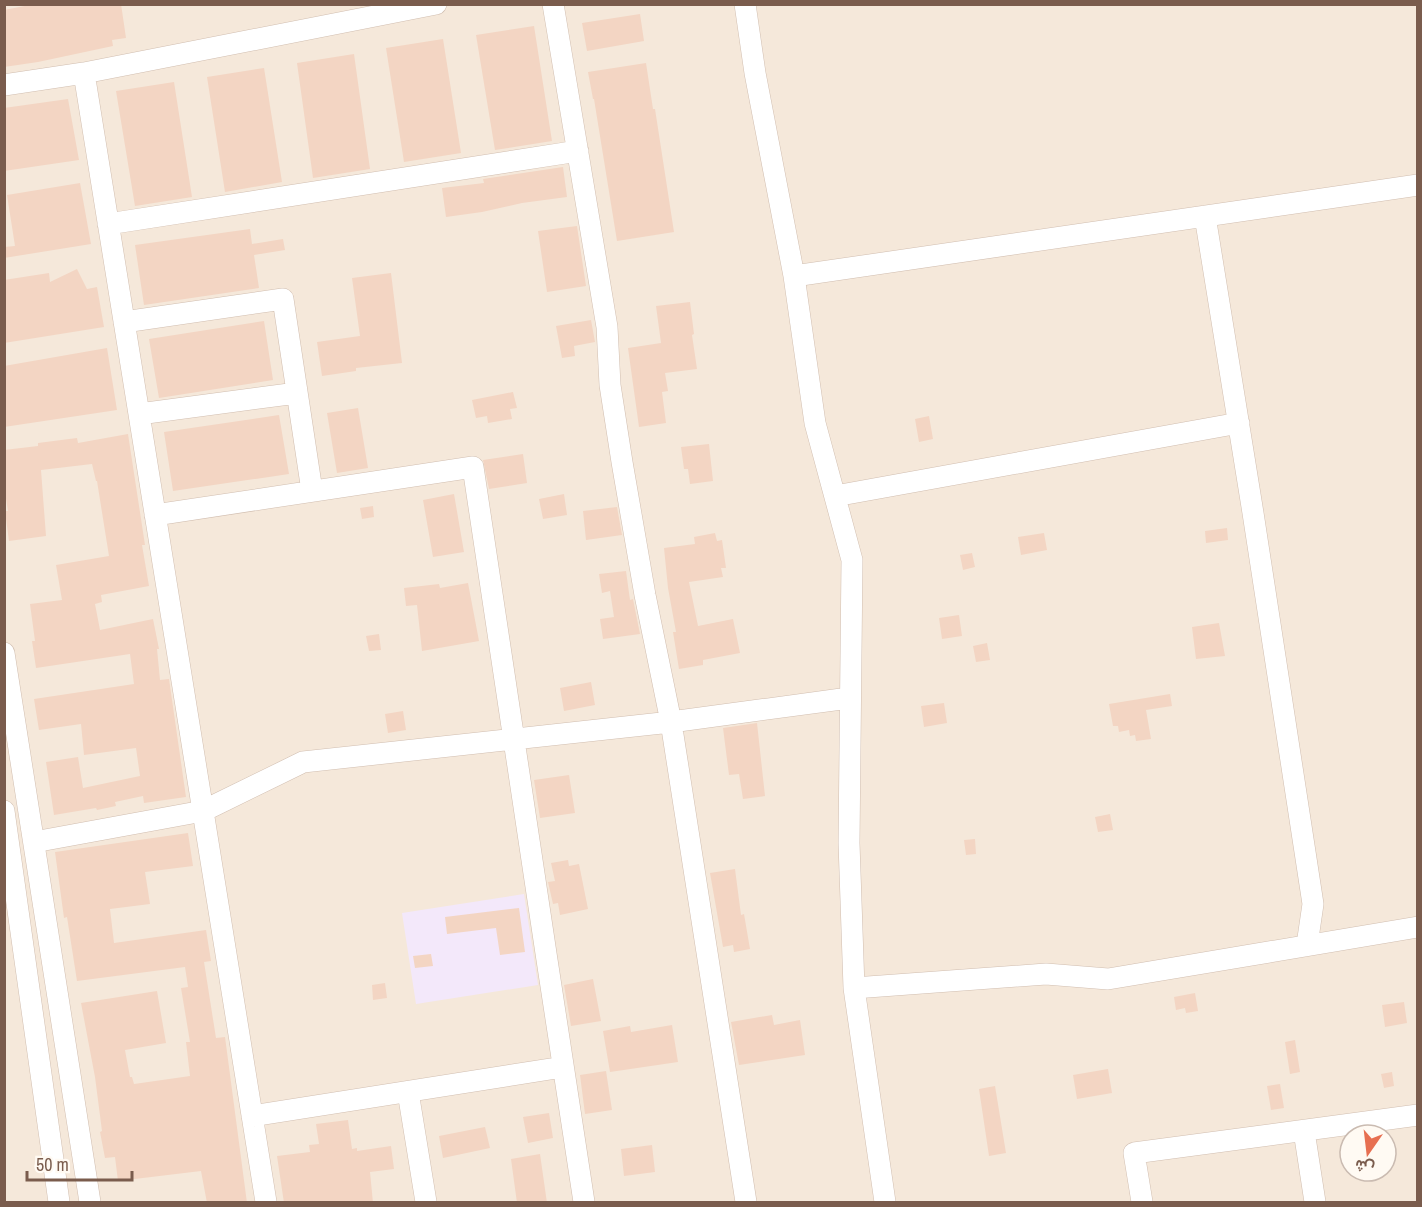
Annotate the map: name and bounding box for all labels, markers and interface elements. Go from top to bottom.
north arrow [1338,1123,1398,1183]
scale bar [27,1144,132,1182]
text: 50 m [36,1152,69,1177]
text: ش [1352,1155,1376,1181]

